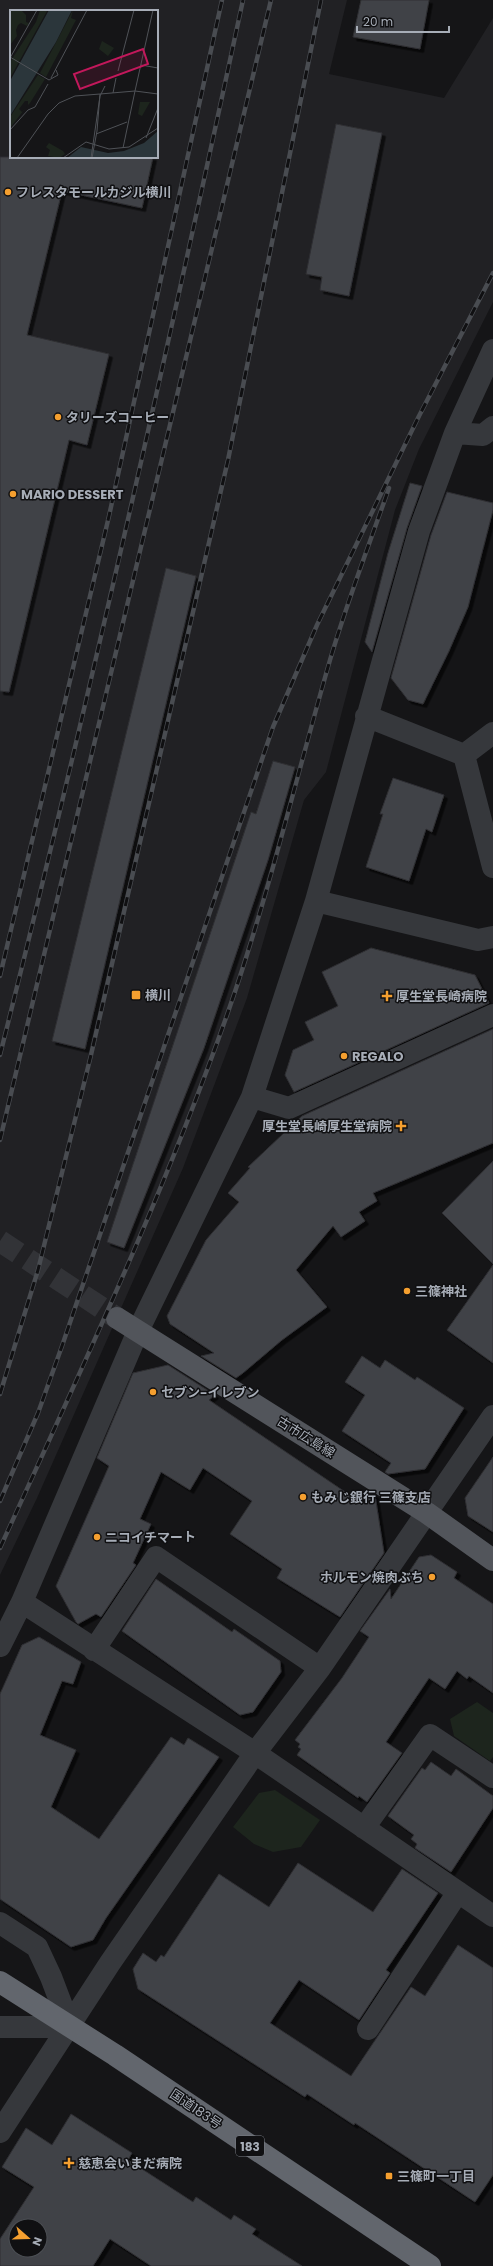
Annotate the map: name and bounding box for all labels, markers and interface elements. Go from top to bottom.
scale bar [357,8,449,34]
inset map [10,10,158,158]
text: 20 m [363,13,393,30]
place label: フレスタモールカジル横川 [16,183,172,202]
marker: フレスタモールカジル横川 [3,187,13,197]
place label: タリーズコーヒー [66,408,169,427]
marker: タリーズコーヒー [53,412,63,422]
place label: MARIO DESSERT [21,485,124,504]
marker: MARIO DESSERT [8,489,18,499]
place label: 横川 [145,986,171,1005]
place label: 厚生堂長崎病院 [396,987,487,1006]
marker: 横川 [130,989,142,1001]
marker: 厚生堂長崎病院 [381,990,393,1002]
place label: REGALO [352,1047,403,1066]
marker: REGALO [339,1051,349,1061]
place label: 厚生堂長崎厚生堂病院 [262,1117,392,1136]
marker: 厚生堂長崎厚生堂病院 [395,1120,407,1132]
place label: 三篠神社 [415,1282,467,1301]
marker: 三篠神社 [402,1286,412,1296]
place label: セブン-イレブン [161,1383,260,1402]
marker: セブン-イレブン [148,1387,158,1397]
street label: 古市広島線 [273,1412,339,1462]
place label: もみじ銀行 三篠支店 [311,1488,431,1507]
marker: もみじ銀行 三篠支店 [298,1492,308,1502]
place label: ニコイチマート [105,1528,196,1547]
marker: ニコイチマート [92,1532,102,1542]
place label: ホルモン焼肉ぶち [320,1568,424,1587]
marker: ホルモン焼肉ぶち [427,1572,437,1582]
street label: 国道183号 [166,2085,226,2133]
road number: 183 [236,2136,264,2156]
place label: 慈恵会いまだ病院 [78,2154,182,2173]
marker: 慈恵会いまだ病院 [63,2157,75,2169]
place label: 三篠町一丁目 [397,2167,475,2186]
marker: 三篠町一丁目 [384,2171,394,2181]
north arrow [8,2218,48,2258]
text: N [28,2235,46,2248]

